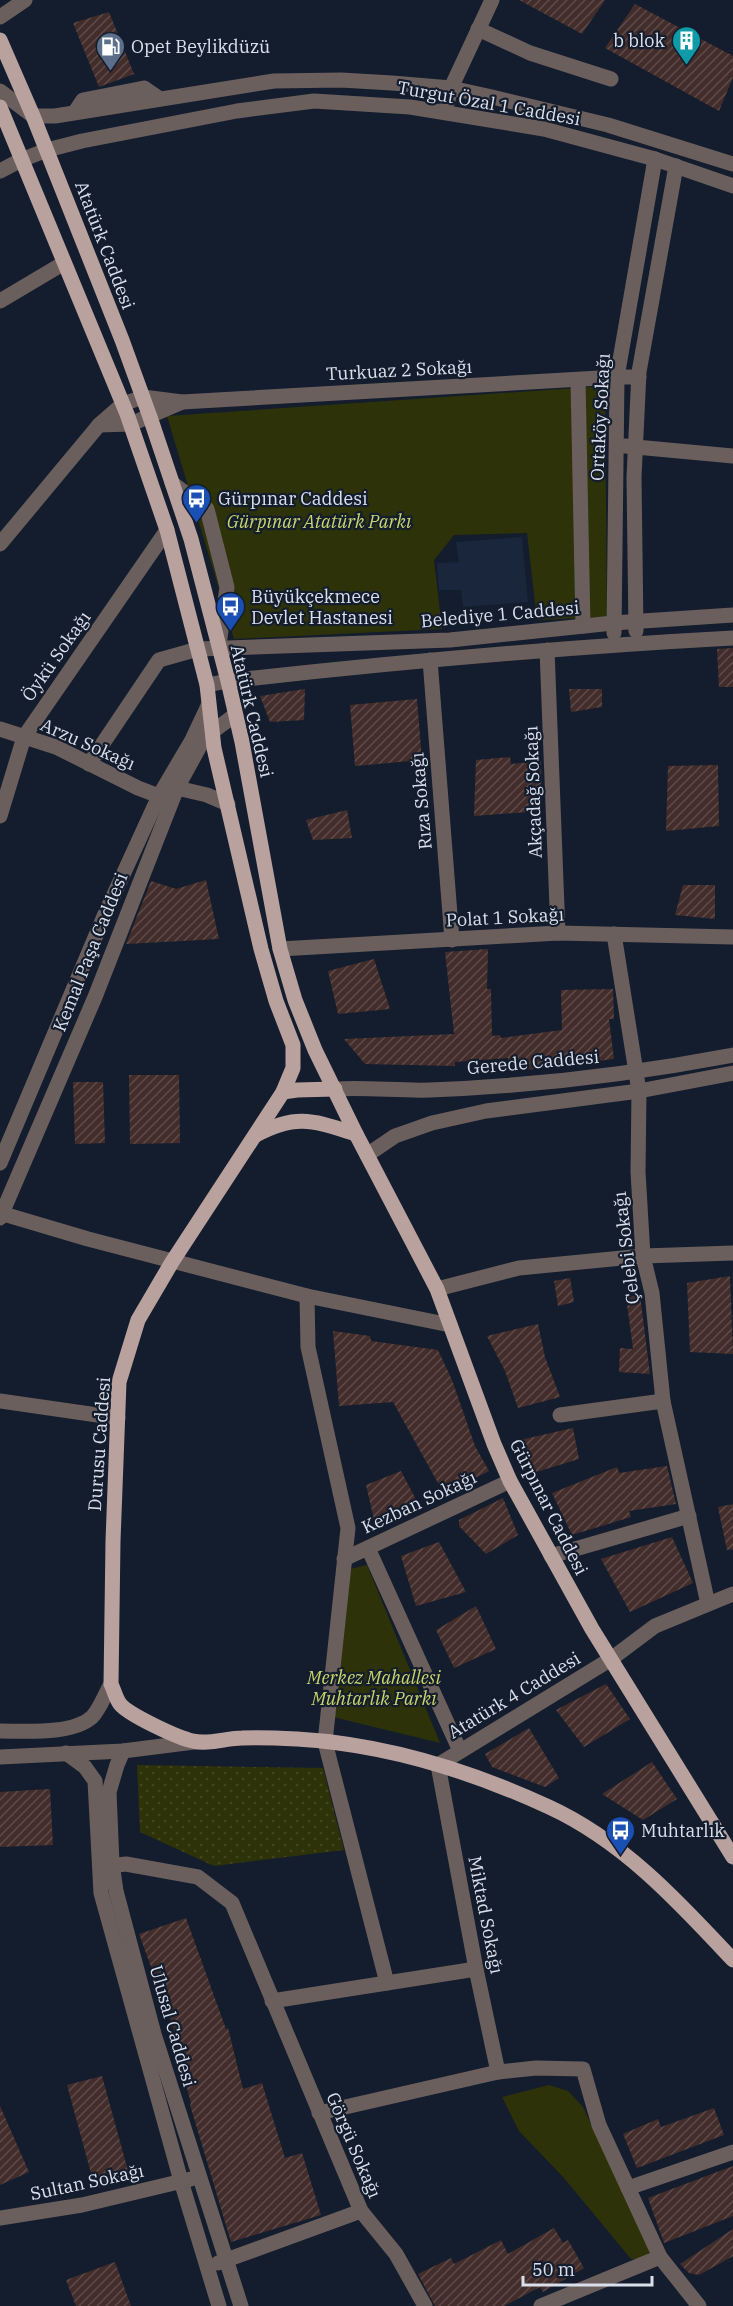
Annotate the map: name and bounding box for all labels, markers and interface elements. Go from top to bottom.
building icon: b blok [670,24,702,66]
place label: b blok [613,29,665,52]
fuel station icon: Opet Beylikdüzü [94,30,126,72]
place label: Opet Beylikdüzü [131,35,270,58]
street label: Turgut Özal 1 Caddesi [396,76,583,131]
street label: Atatürk Caddesi [70,178,140,313]
street label: Ortaköy Sokağı [585,352,615,481]
street label: Turkuaz 2 Sokağı [325,355,473,385]
bus stop icon: Gürpınar Caddesi [181,482,213,524]
place label: Gürpınar Caddesi [218,487,368,510]
park label: Gürpınar Atatürk Parkı [227,510,412,533]
place label: Büyükçekmece Devlet Hastanesi [251,585,393,629]
bus stop icon: Büyükçekmece Devlet Hastanesi [214,590,246,632]
street label: Belediye 1 Caddesi [420,596,581,632]
street label: Öykü Sokağı [17,606,96,706]
street label: Atatürk Caddesi [226,642,279,780]
street label: Arzu Sokağı [37,713,139,775]
street label: Akçadağ Sokağı [519,725,547,859]
street label: Rıza Sokağı [405,751,437,851]
street label: Kemal Paşa Caddesi [48,869,133,1035]
street label: Polat 1 Sokağı [445,902,565,932]
street label: Gerede Caddesi [466,1045,600,1079]
street label: Çelebi Sokağı [608,1190,644,1306]
street label: Durusu Caddesi [83,1376,115,1512]
street label: Gürpınar Caddesi [505,1435,593,1579]
street label: Kezban Sokağı [358,1465,480,1539]
street label: Atatürk 4 Caddesi [444,1646,585,1744]
park label: Merkez Mahallesi Muhtarlık Parkı [306,1666,441,1710]
bus stop icon: Muhtarlık [604,1814,636,1856]
place label: Muhtarlık [641,1819,725,1842]
street label: Miktad Sokağı [463,1854,509,1976]
street label: Ulusal Caddesi [145,1963,201,2090]
street label: Görgü Sokağı [321,2089,387,2202]
street label: Sultan Sokağı [28,2159,146,2205]
scale bar [523,2249,652,2287]
text: 50 m [532,2258,575,2281]

